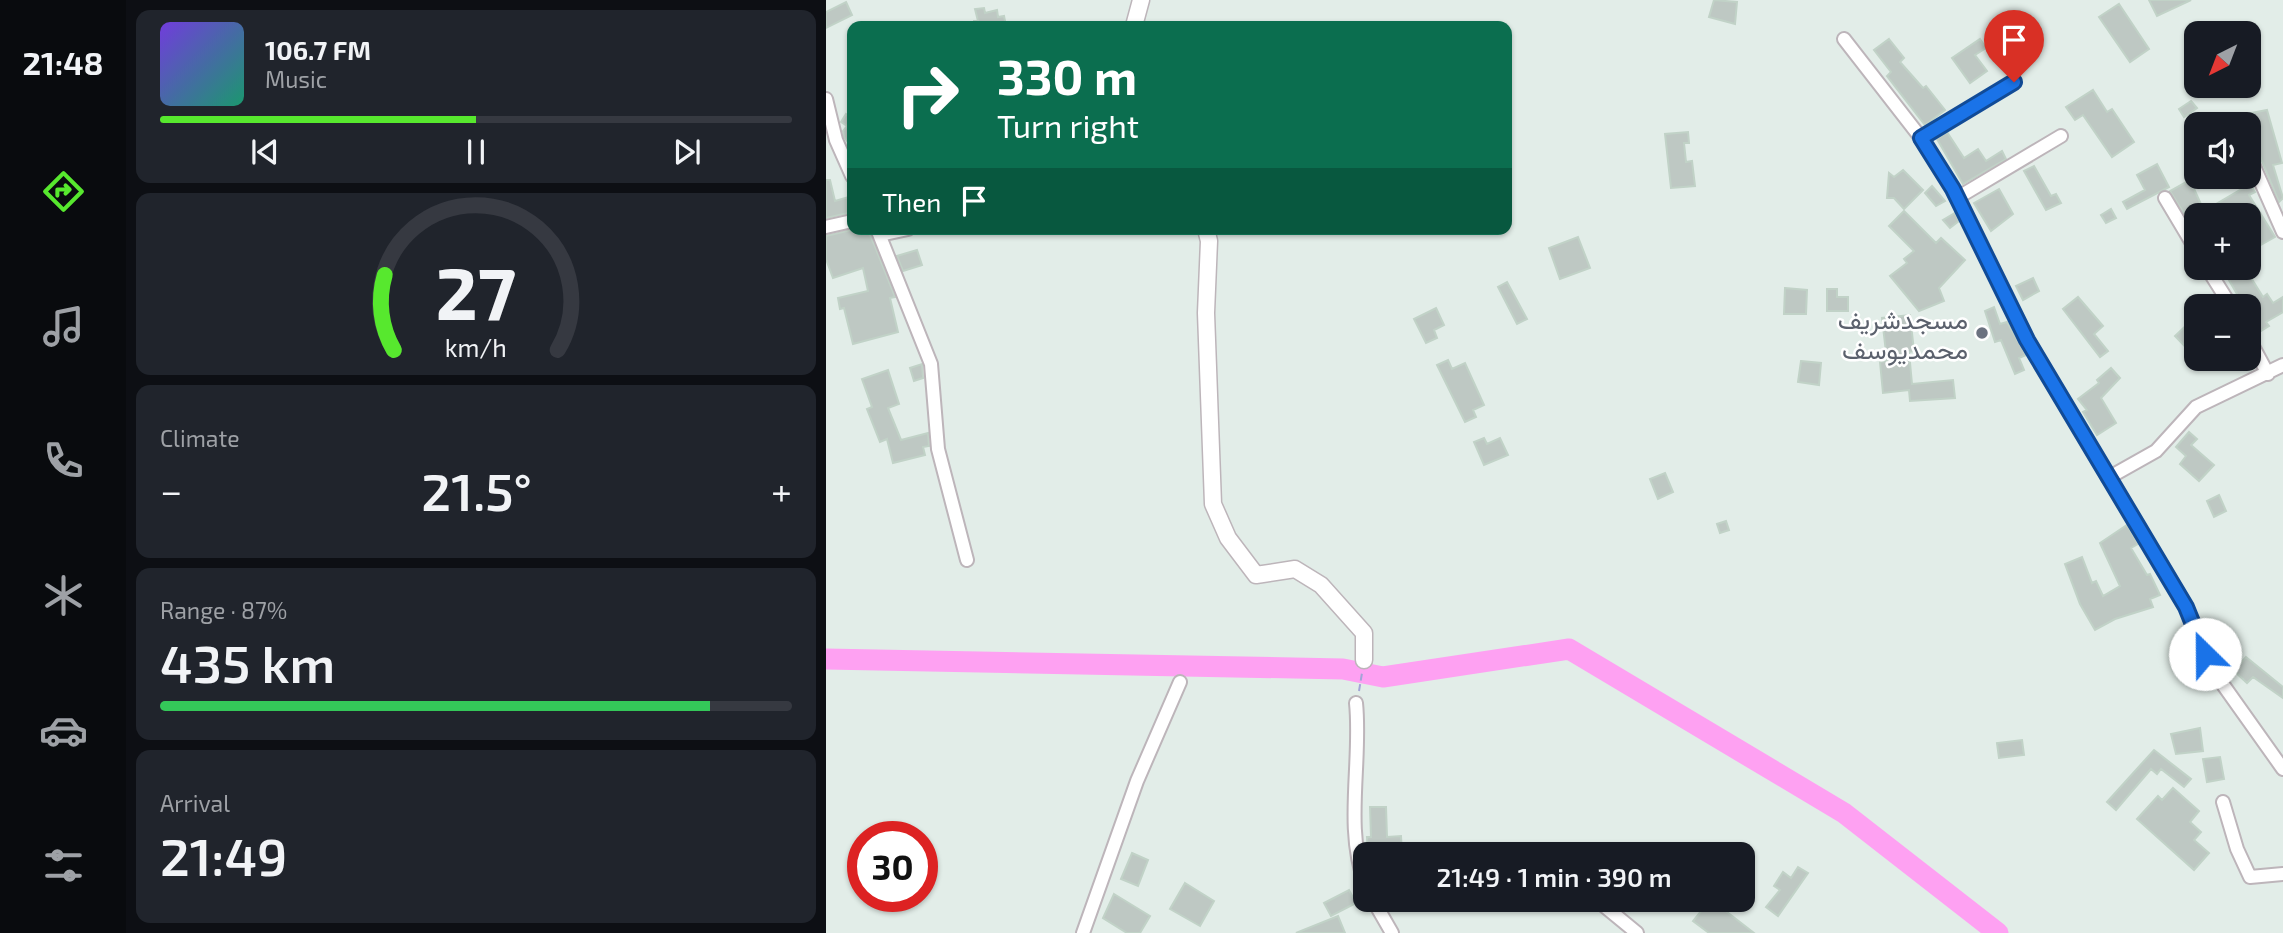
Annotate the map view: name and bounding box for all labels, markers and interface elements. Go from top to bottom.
pin [1984,10,2044,82]
icon: arrive [1995,21,2033,59]
north arrow [2184,21,2261,98]
map controls [2184,21,2261,371]
text: 106.7 FM [265,34,371,65]
text: 21:48 [23,43,103,81]
text: 330 m [997,46,1137,105]
icon: right [882,49,973,140]
text: Music [265,65,327,93]
text: Turn right [997,106,1139,144]
button: sound [2184,112,2261,189]
icon: previous [246,133,284,171]
icon: pause [457,133,495,171]
icon: next [668,133,706,171]
icon: directions [39,167,88,216]
icon: arrive [955,182,993,220]
text: Then [882,186,941,217]
button: + [2184,203,2261,280]
text: 27 [436,247,516,335]
button: − [2184,294,2261,371]
icon: music [39,302,88,351]
place label: مسجدشریف محمدیوسف [1838,303,1968,366]
marker: مسجدشریف محمدیوسف [1974,325,1990,341]
text: km/h [445,332,507,362]
text: Climate [160,424,240,452]
icon: phone [39,436,88,485]
text: 21.5° [421,459,532,521]
text: − [160,467,182,513]
text: + [771,467,792,513]
icon: climate [39,571,88,620]
text: Range · 87% [160,596,287,624]
position arrow [2168,617,2242,691]
text: 435 km [160,631,335,693]
icon: car [39,706,88,755]
text: Arrival [160,789,230,817]
speed limit sign: 30 [847,821,938,912]
text: 21:49 [160,824,287,886]
icon: filters [39,841,88,890]
text: 21:49 · 1 min · 390 m [1436,861,1672,892]

